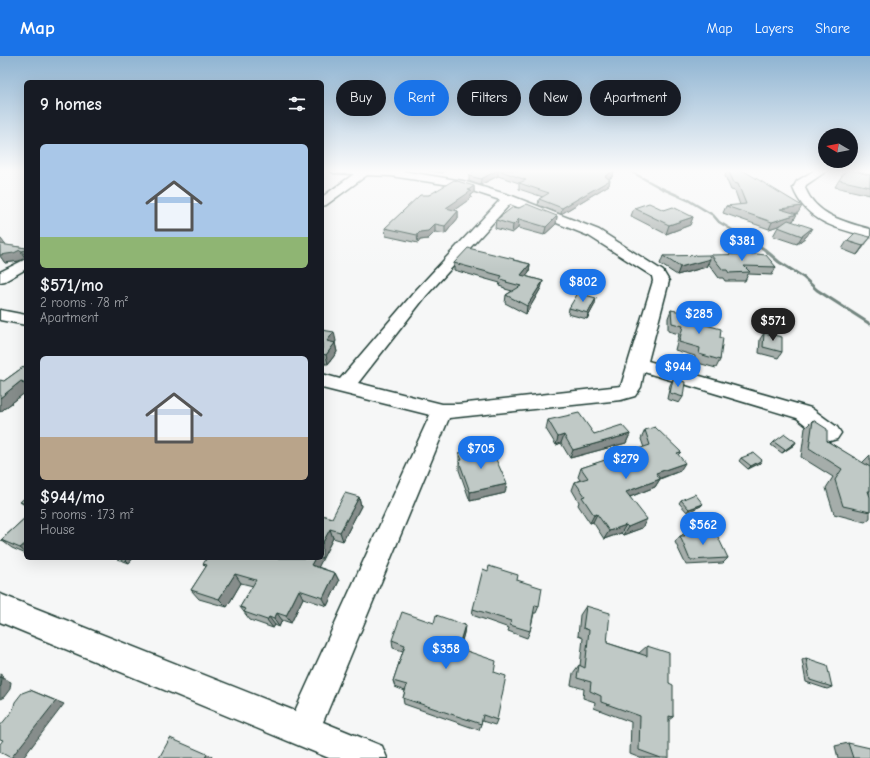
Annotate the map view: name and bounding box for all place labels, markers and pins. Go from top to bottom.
pin: $381 [718,228,766,262]
pin: $802 [559,269,607,303]
pin: $285 [675,301,723,335]
pin: $571 [749,308,797,342]
pin: $944 [654,354,702,388]
pin: $705 [457,436,505,470]
pin: $279 [602,446,650,480]
pin: $562 [679,512,727,546]
pin: $358 [422,636,470,670]

